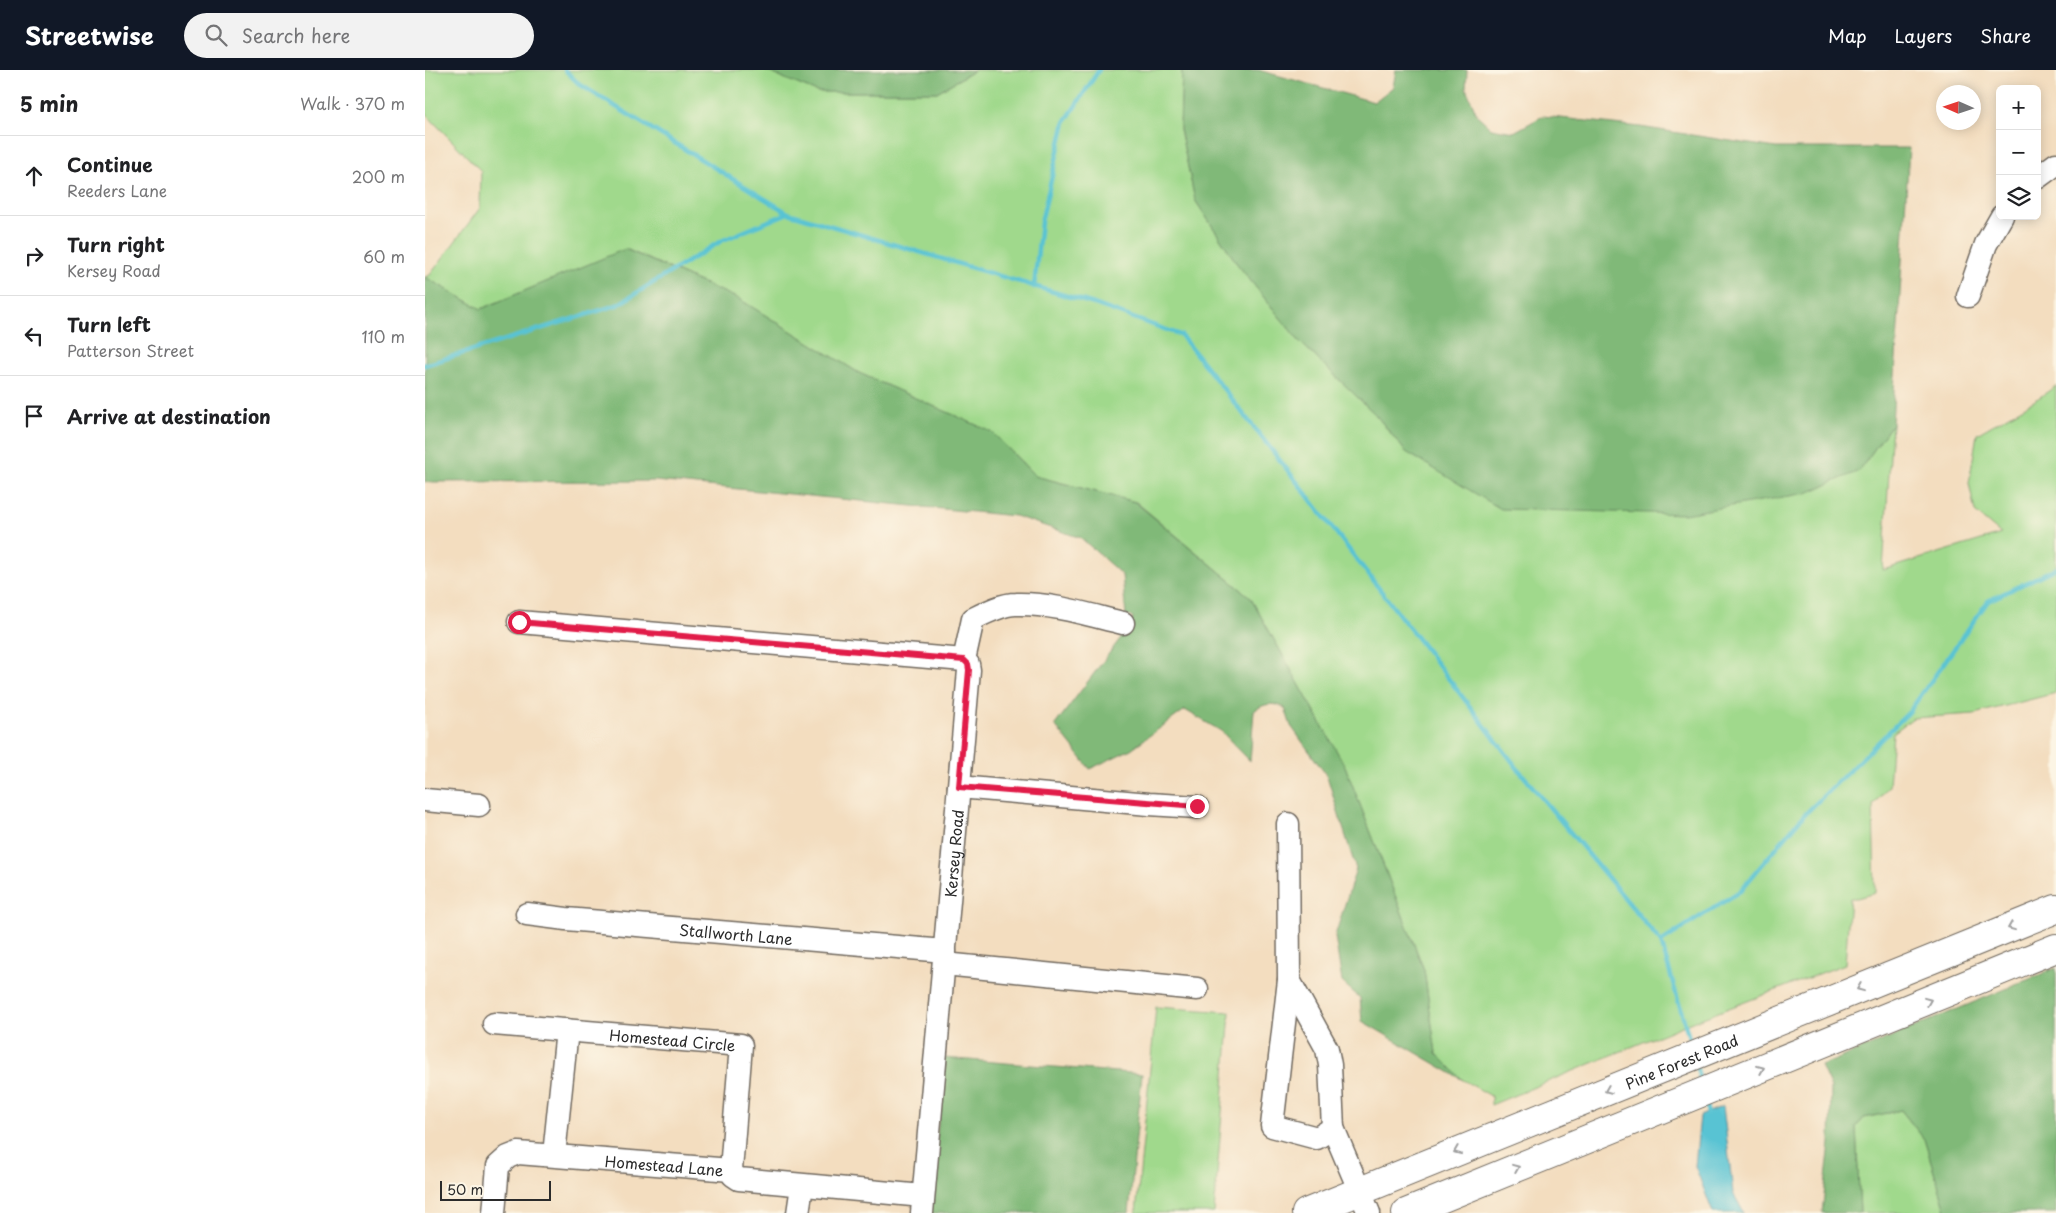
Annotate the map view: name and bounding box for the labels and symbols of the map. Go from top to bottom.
north arrow [1936,85,1981,130]
route start [508,611,531,634]
route end [1186,795,1209,818]
street label: Kersey Road [938,809,968,898]
street label: Stallworth Lane [678,917,794,950]
one-way arrow [2007,921,2016,931]
one-way arrow [1856,981,1865,992]
one-way arrow [1923,996,1932,1007]
street label: Homestead Circle [608,1022,736,1056]
street label: Pine Forest Road [1621,1028,1741,1094]
one-way arrow [1756,1065,1765,1075]
one-way arrow [1604,1084,1613,1094]
one-way arrow [1453,1145,1462,1156]
street label: Homestead Lane [604,1148,724,1181]
one-way arrow [1512,1164,1520,1174]
scale bar [440,1178,551,1201]

